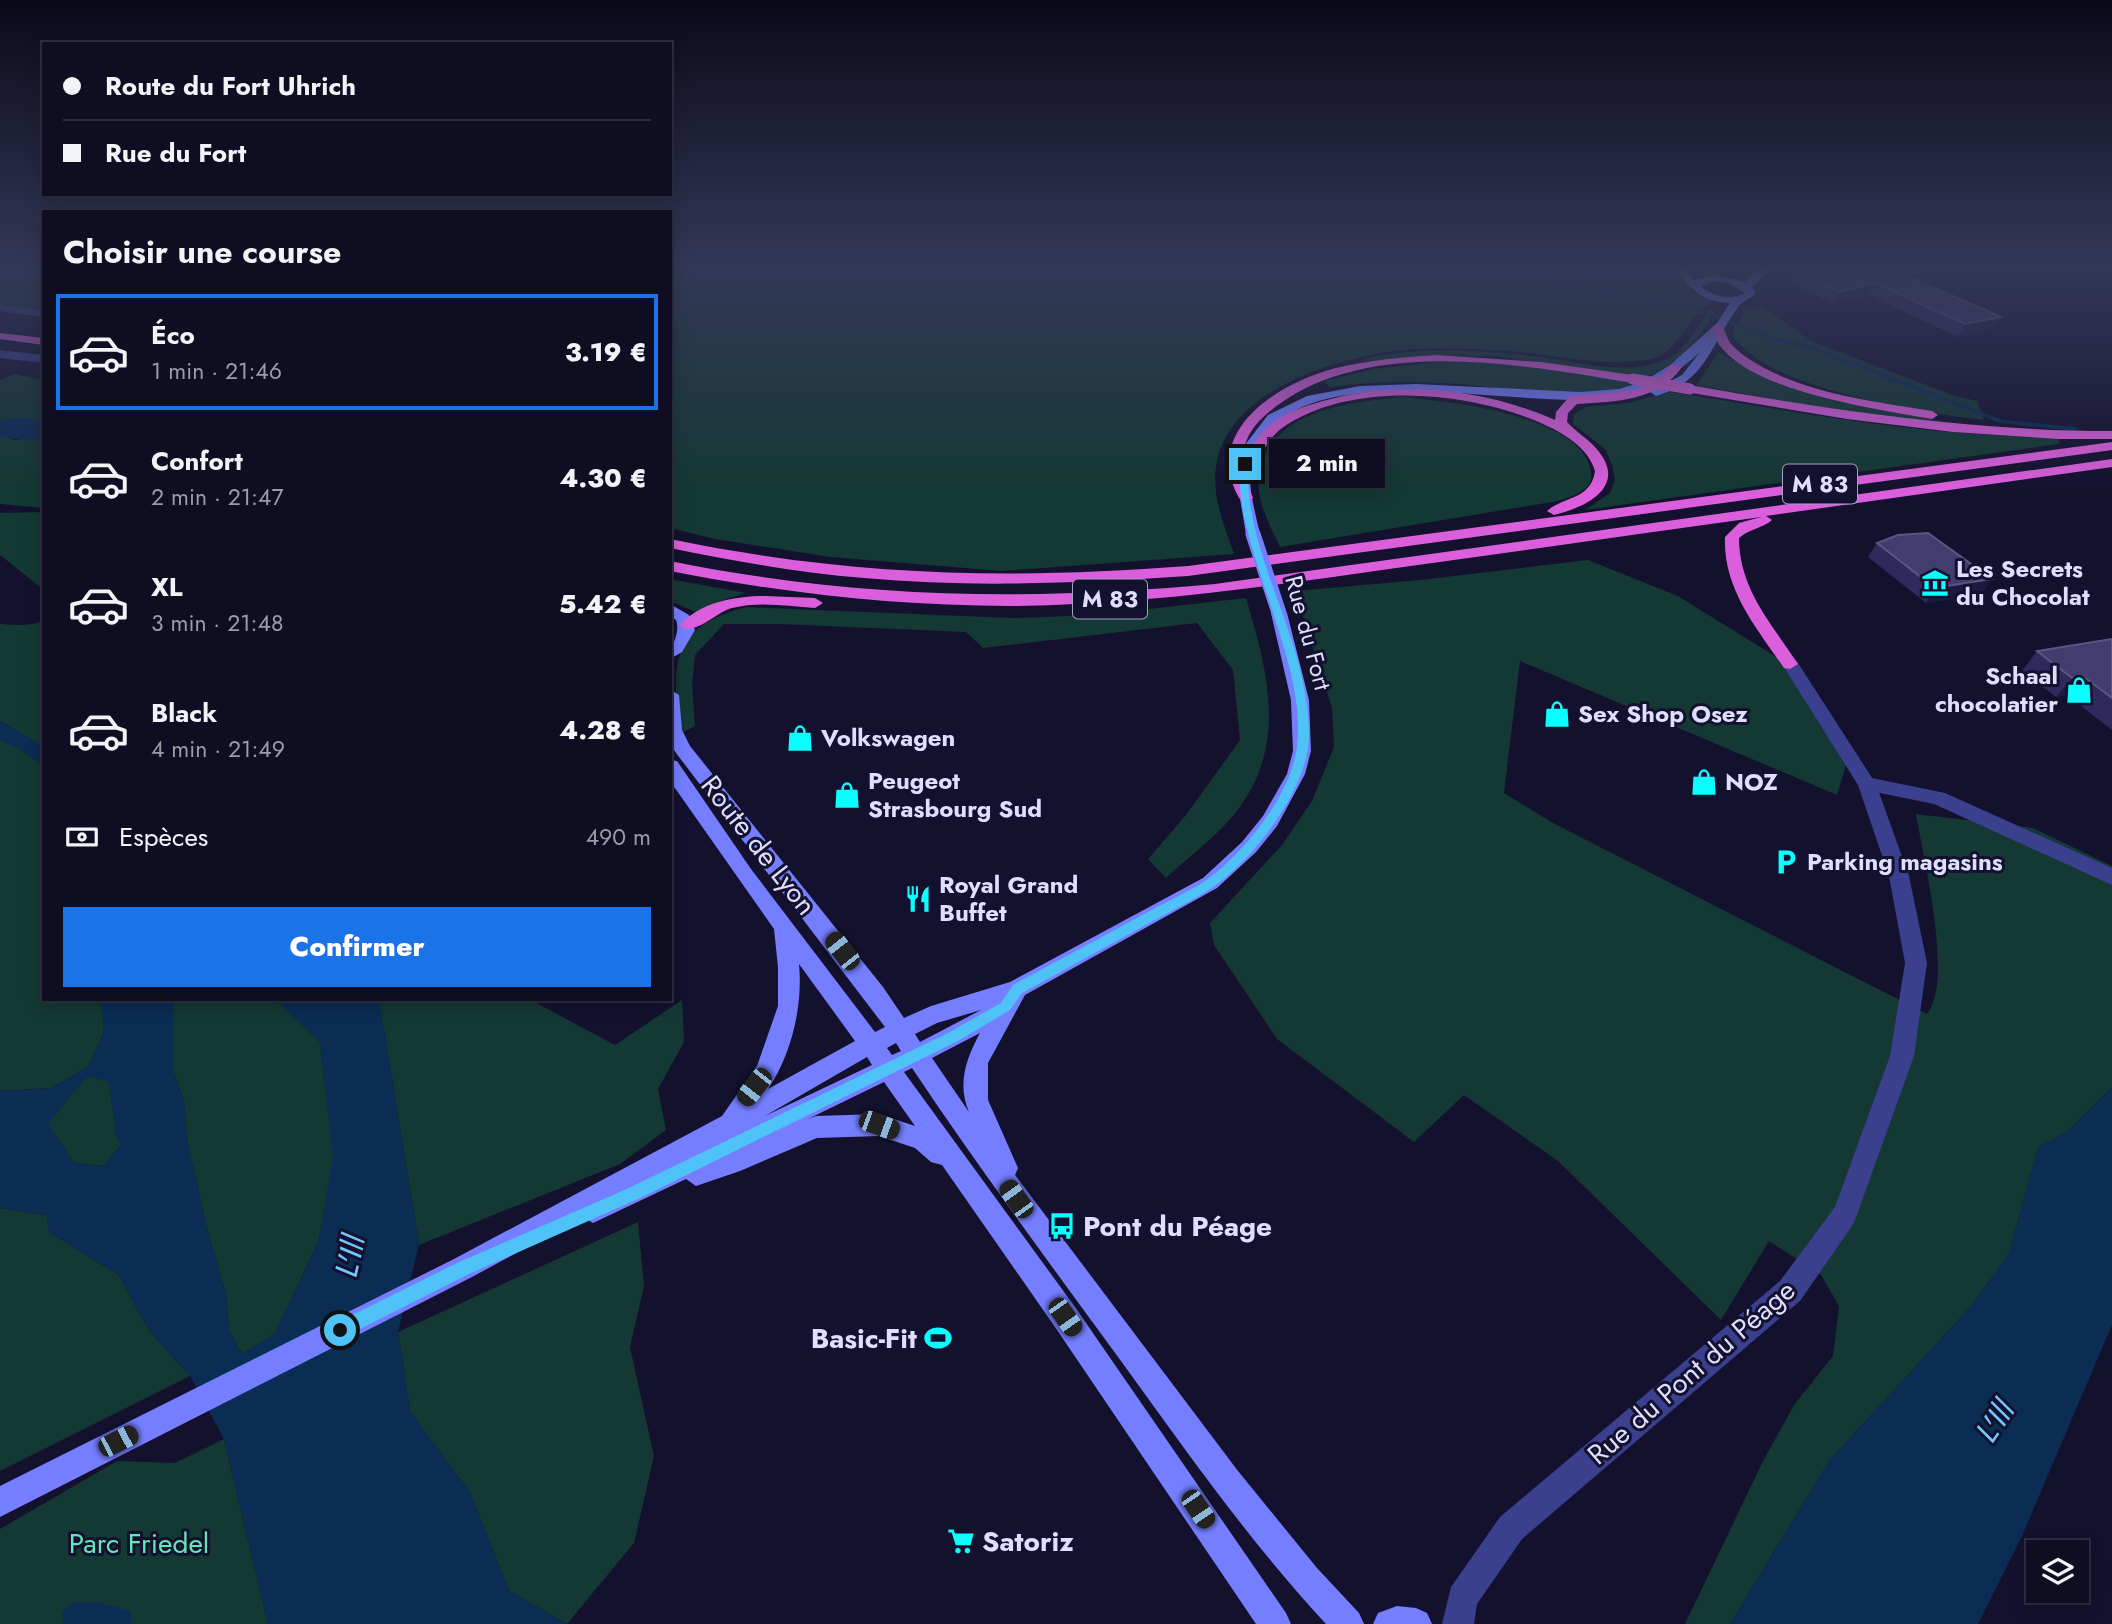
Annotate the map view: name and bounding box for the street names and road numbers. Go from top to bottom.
road number: M 83 [1783,464,1857,504]
street label: Rue du Fort [1276,572,1341,694]
road number: M 83 [1073,580,1147,618]
street label: Route de Lyon [691,767,826,924]
street label: Rue du Pont du Péage [1578,1270,1804,1474]

